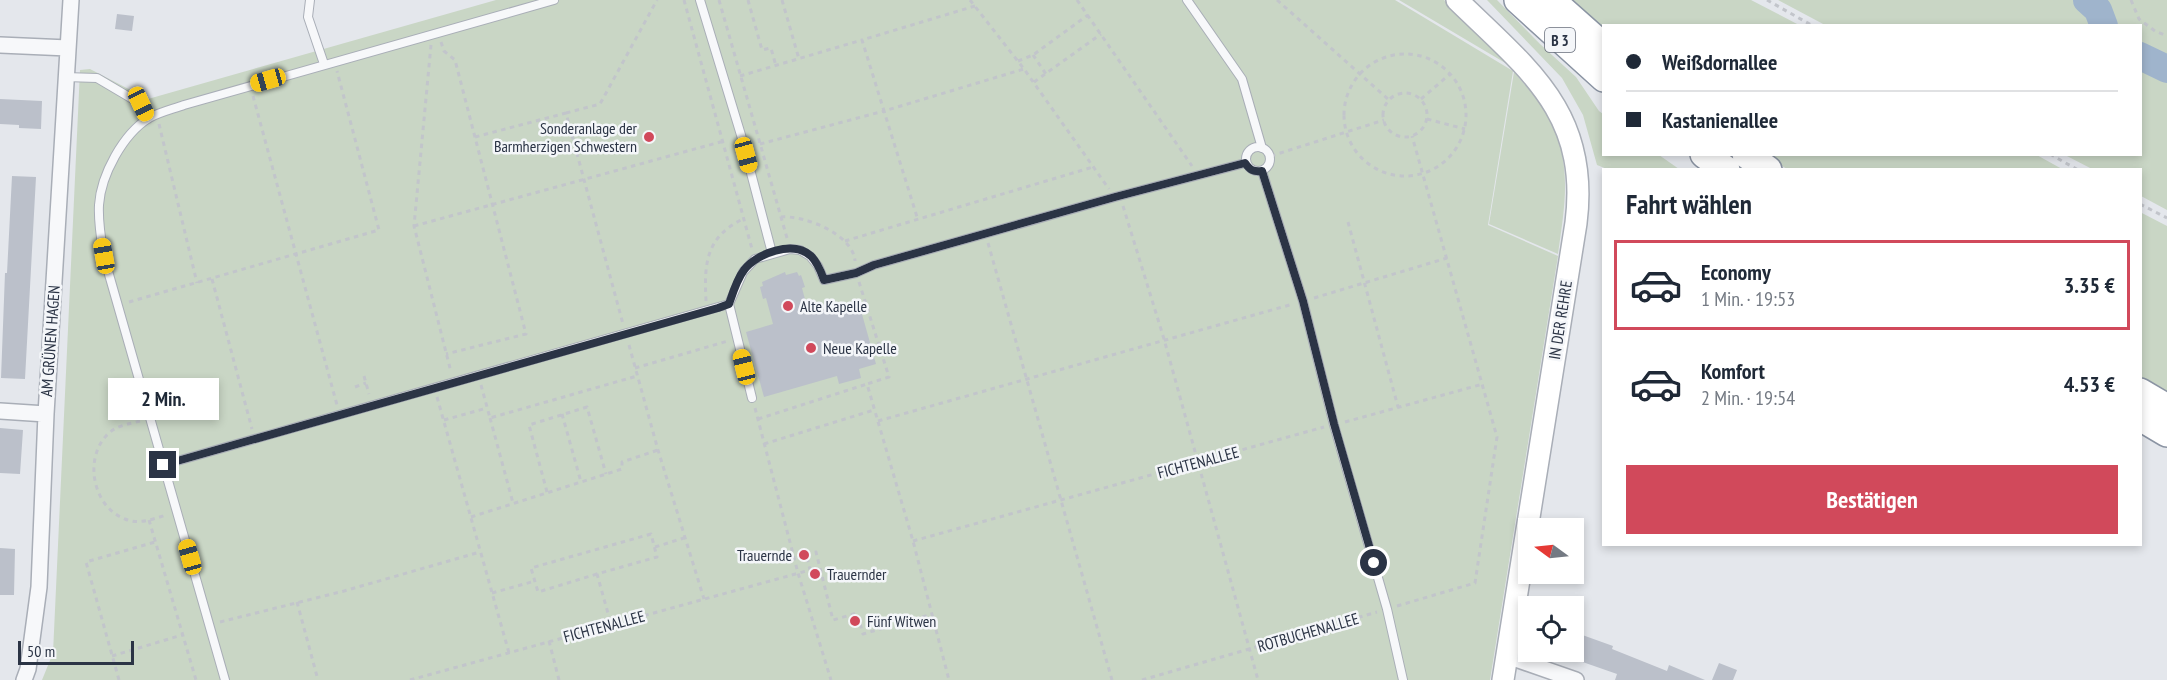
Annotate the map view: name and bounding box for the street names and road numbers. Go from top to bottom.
road number: B 3 [1545,28,1575,52]
street label: IN DER REHRE [1544,279,1576,361]
street label: AM GRÜNEN HAGEN [36,285,64,397]
street label: FICHTENALLEE [1155,442,1241,482]
street label: FICHTENALLEE [561,606,647,646]
street label: ROTBUCHENALLEE [1255,608,1361,656]

